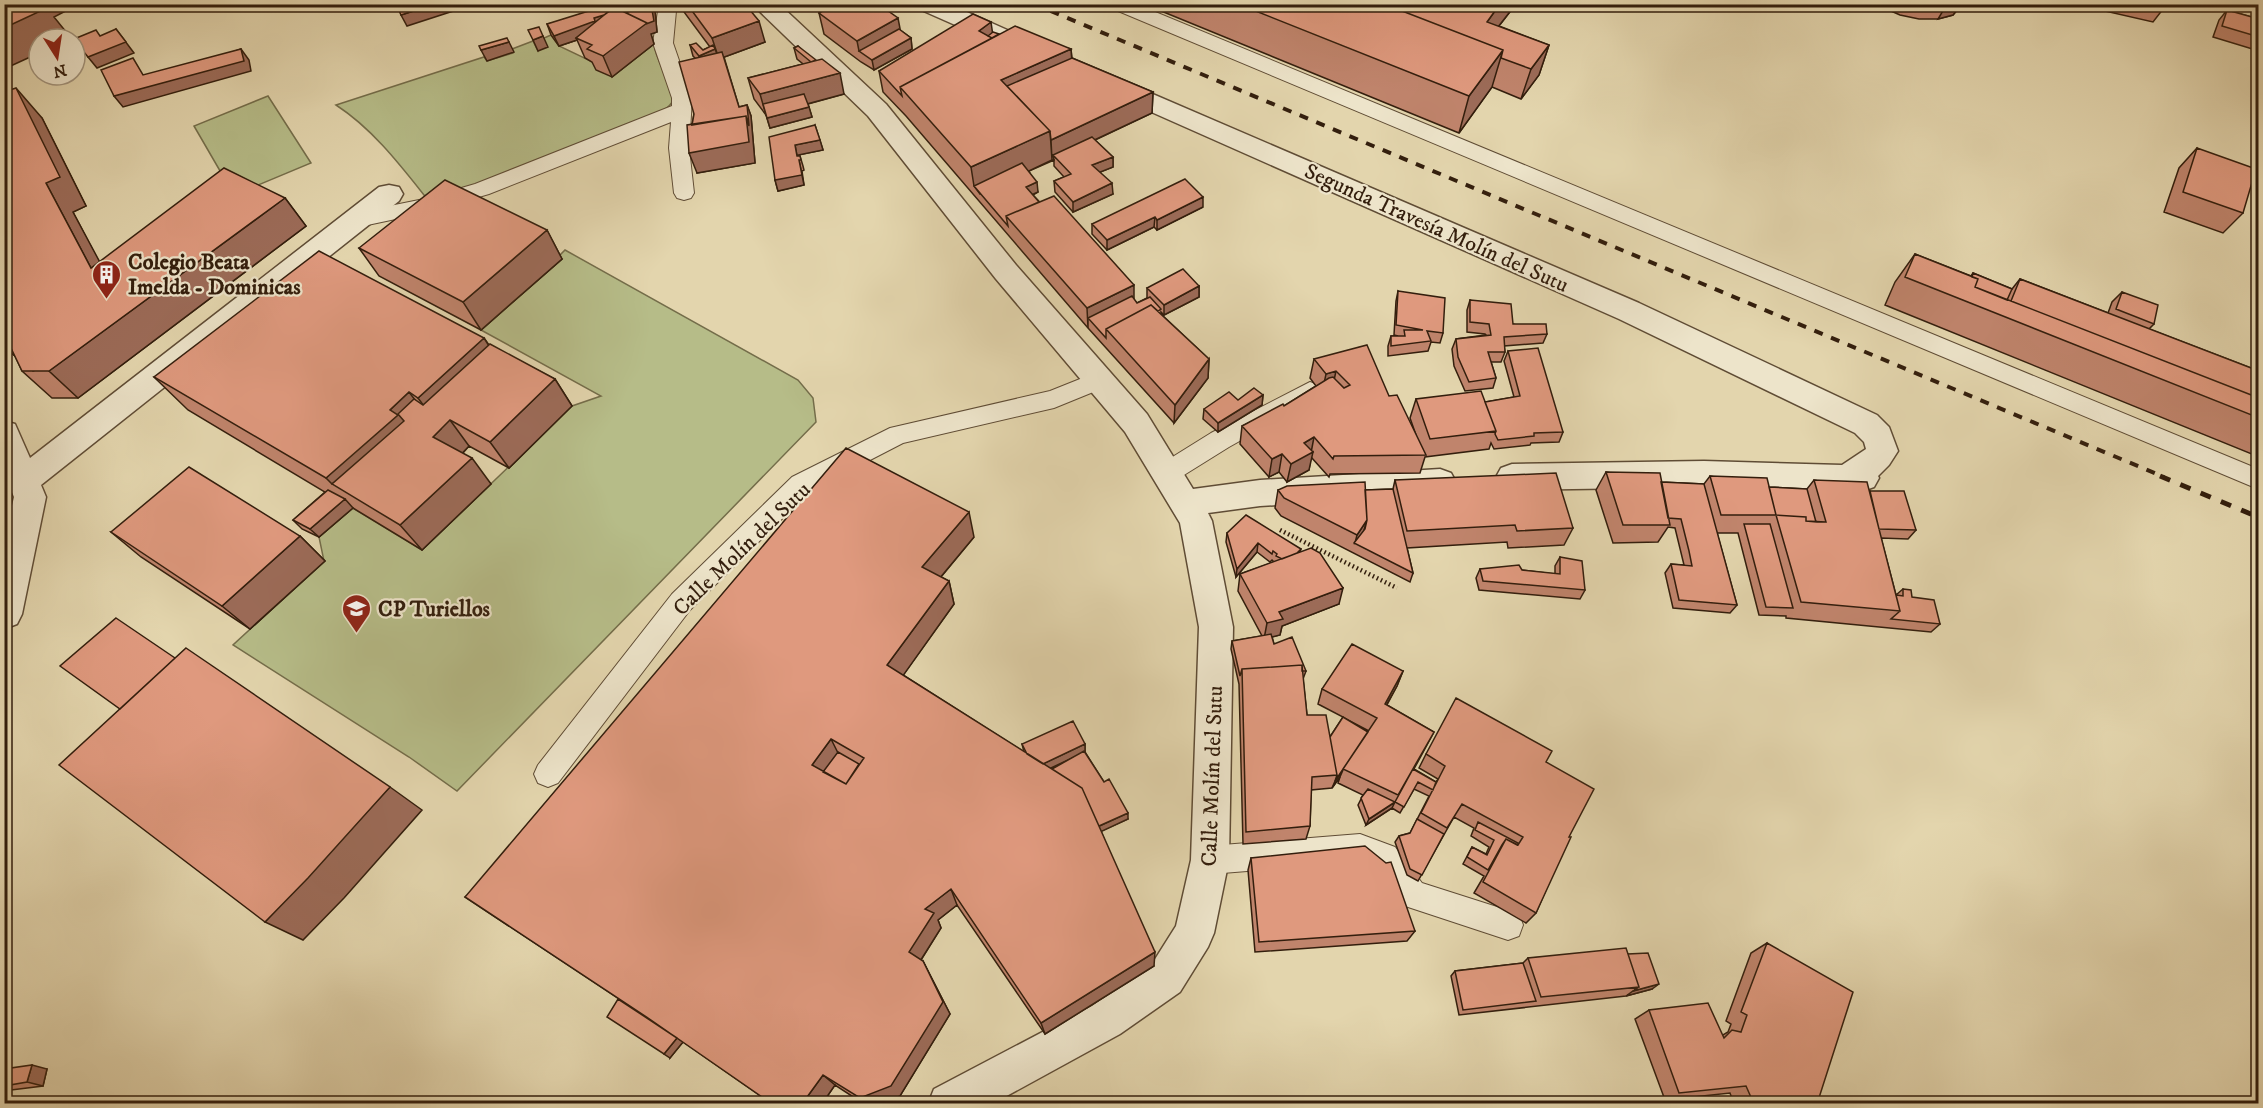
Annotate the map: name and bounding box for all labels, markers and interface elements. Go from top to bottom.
north arrow [27,27,87,87]
text: N [51,60,68,82]
street label: Segunda Travesía Molín del Sutu [1300,158,1573,299]
place label: Colegio Beata Imelda - Dominicas [128,249,301,301]
building icon: Colegio Beata Imelda - Dominicas [91,258,123,300]
street label: Calle Molín del Sutu [668,476,817,622]
school or university icon: CP Turiellos [341,592,373,634]
place label: CP Turiellos [378,596,491,623]
street label: Calle Molín del Sutu [1196,685,1229,867]

